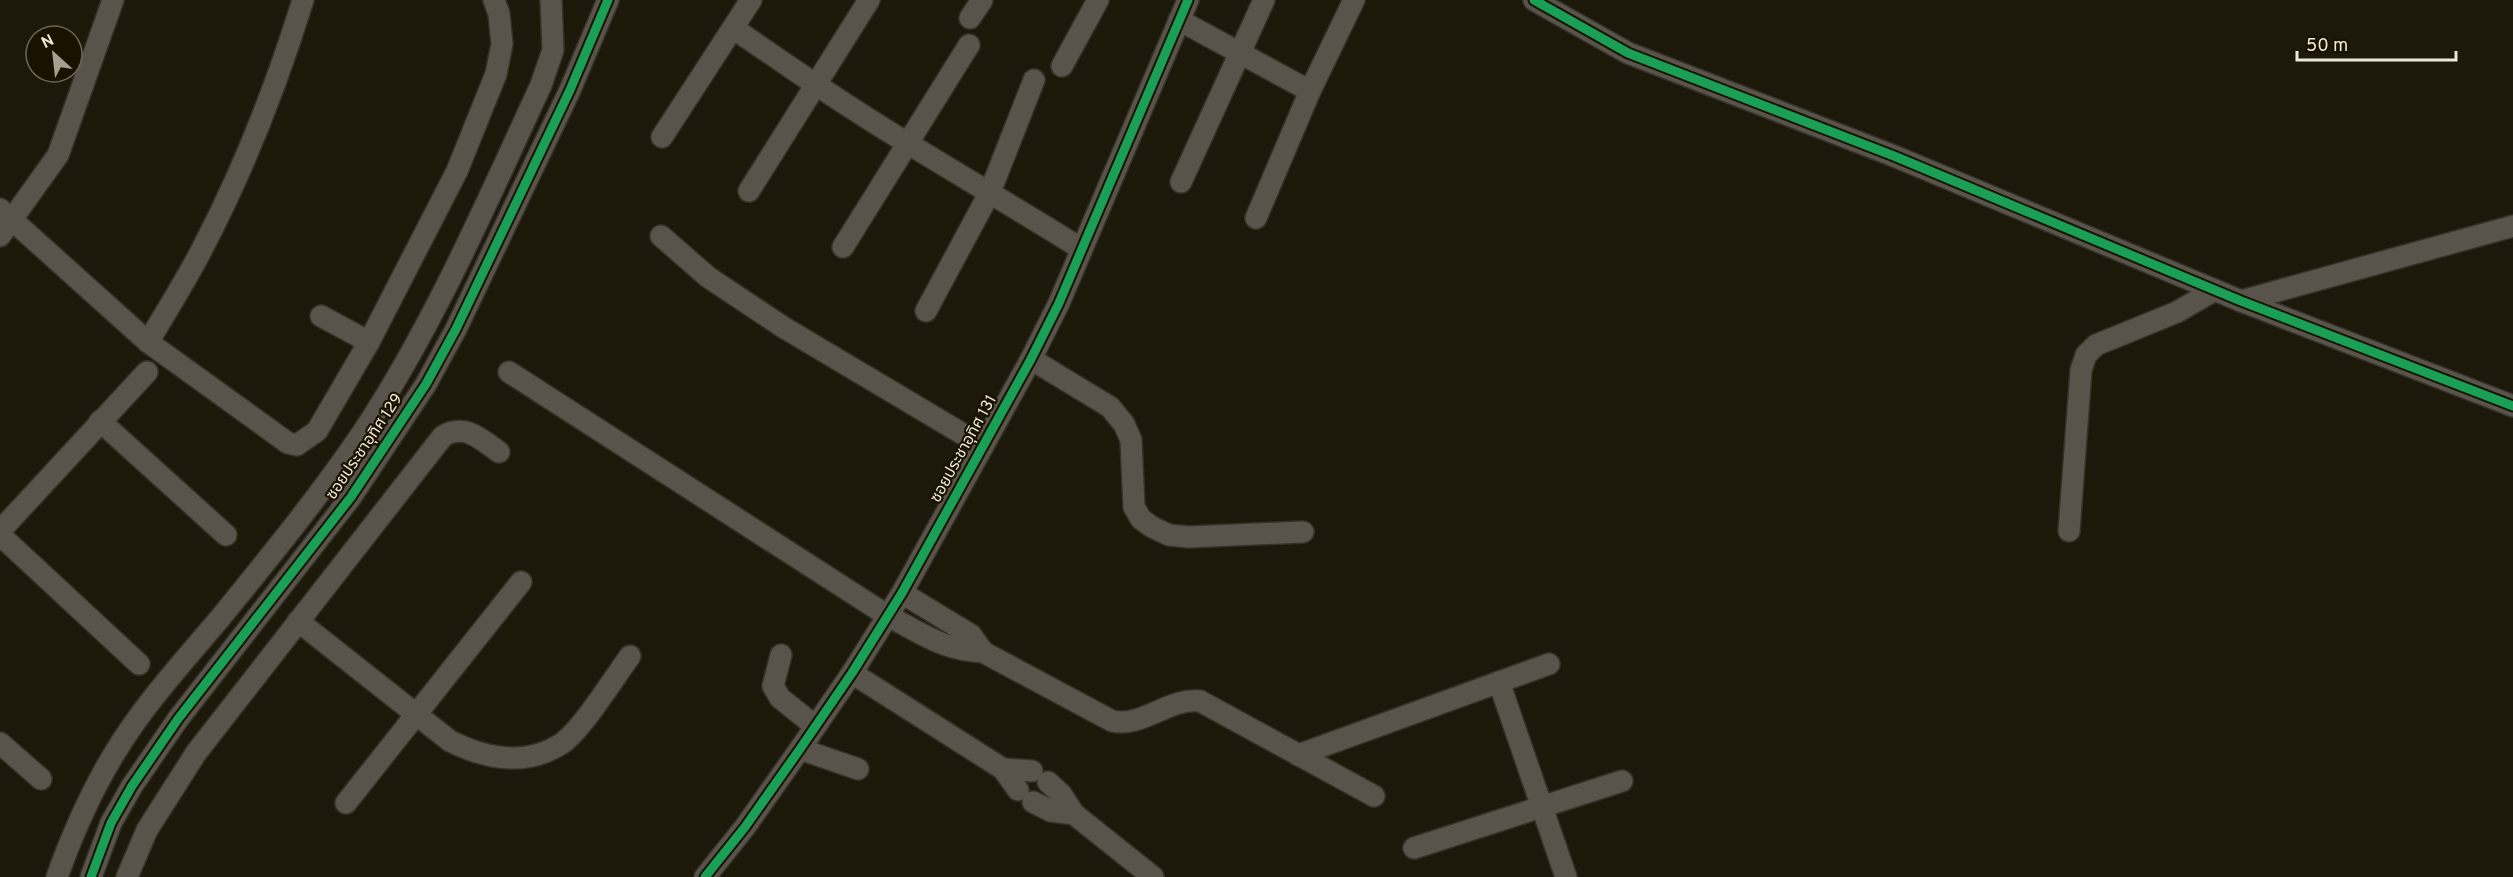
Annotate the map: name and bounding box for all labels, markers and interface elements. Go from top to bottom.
north arrow [24,24,84,84]
scale bar [2297,24,2456,62]
text: N [38,31,58,54]
text: 50 m [2306,35,2348,58]
street label: ซอยประชาอุทิศ 129 [322,390,408,504]
street label: ซอยประชาอุทิศ 131 [926,392,1002,506]

